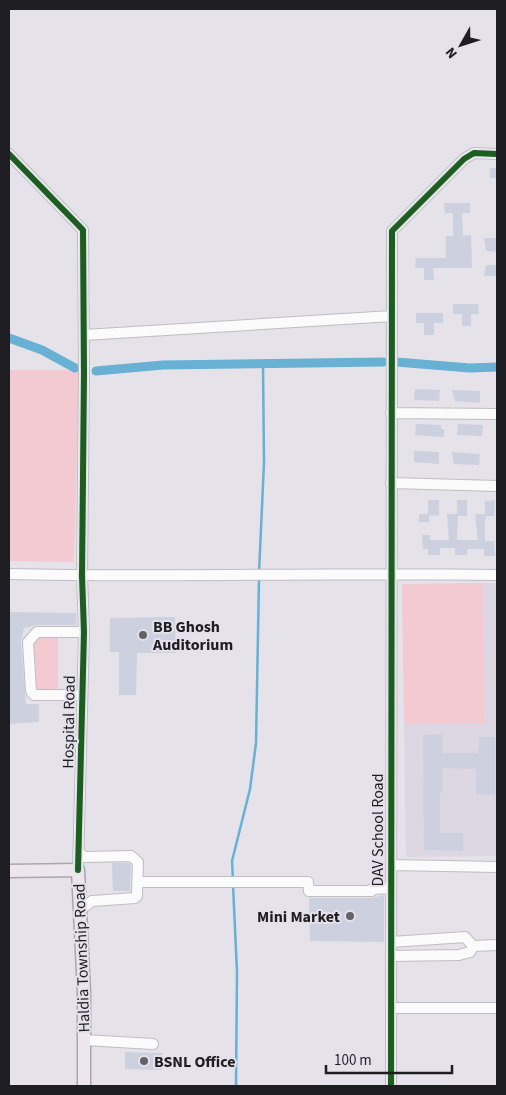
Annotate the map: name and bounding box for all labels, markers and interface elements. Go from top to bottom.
north arrow [436,20,486,70]
text: N [441,43,462,62]
place label: BB Ghosh Auditorium [152,616,233,656]
marker: BB Ghosh Auditorium [137,629,149,641]
street label: Hospital Road [57,675,81,769]
street label: DAV School Road [367,773,389,887]
street label: Haldia Township Road [68,883,96,1033]
place label: Mini Market [257,906,340,928]
marker: Mini Market [344,910,356,922]
scale bar [326,1042,452,1074]
text: 100 m [334,1050,372,1071]
place label: BSNL Office [154,1051,236,1073]
marker: BSNL Office [138,1055,150,1067]

